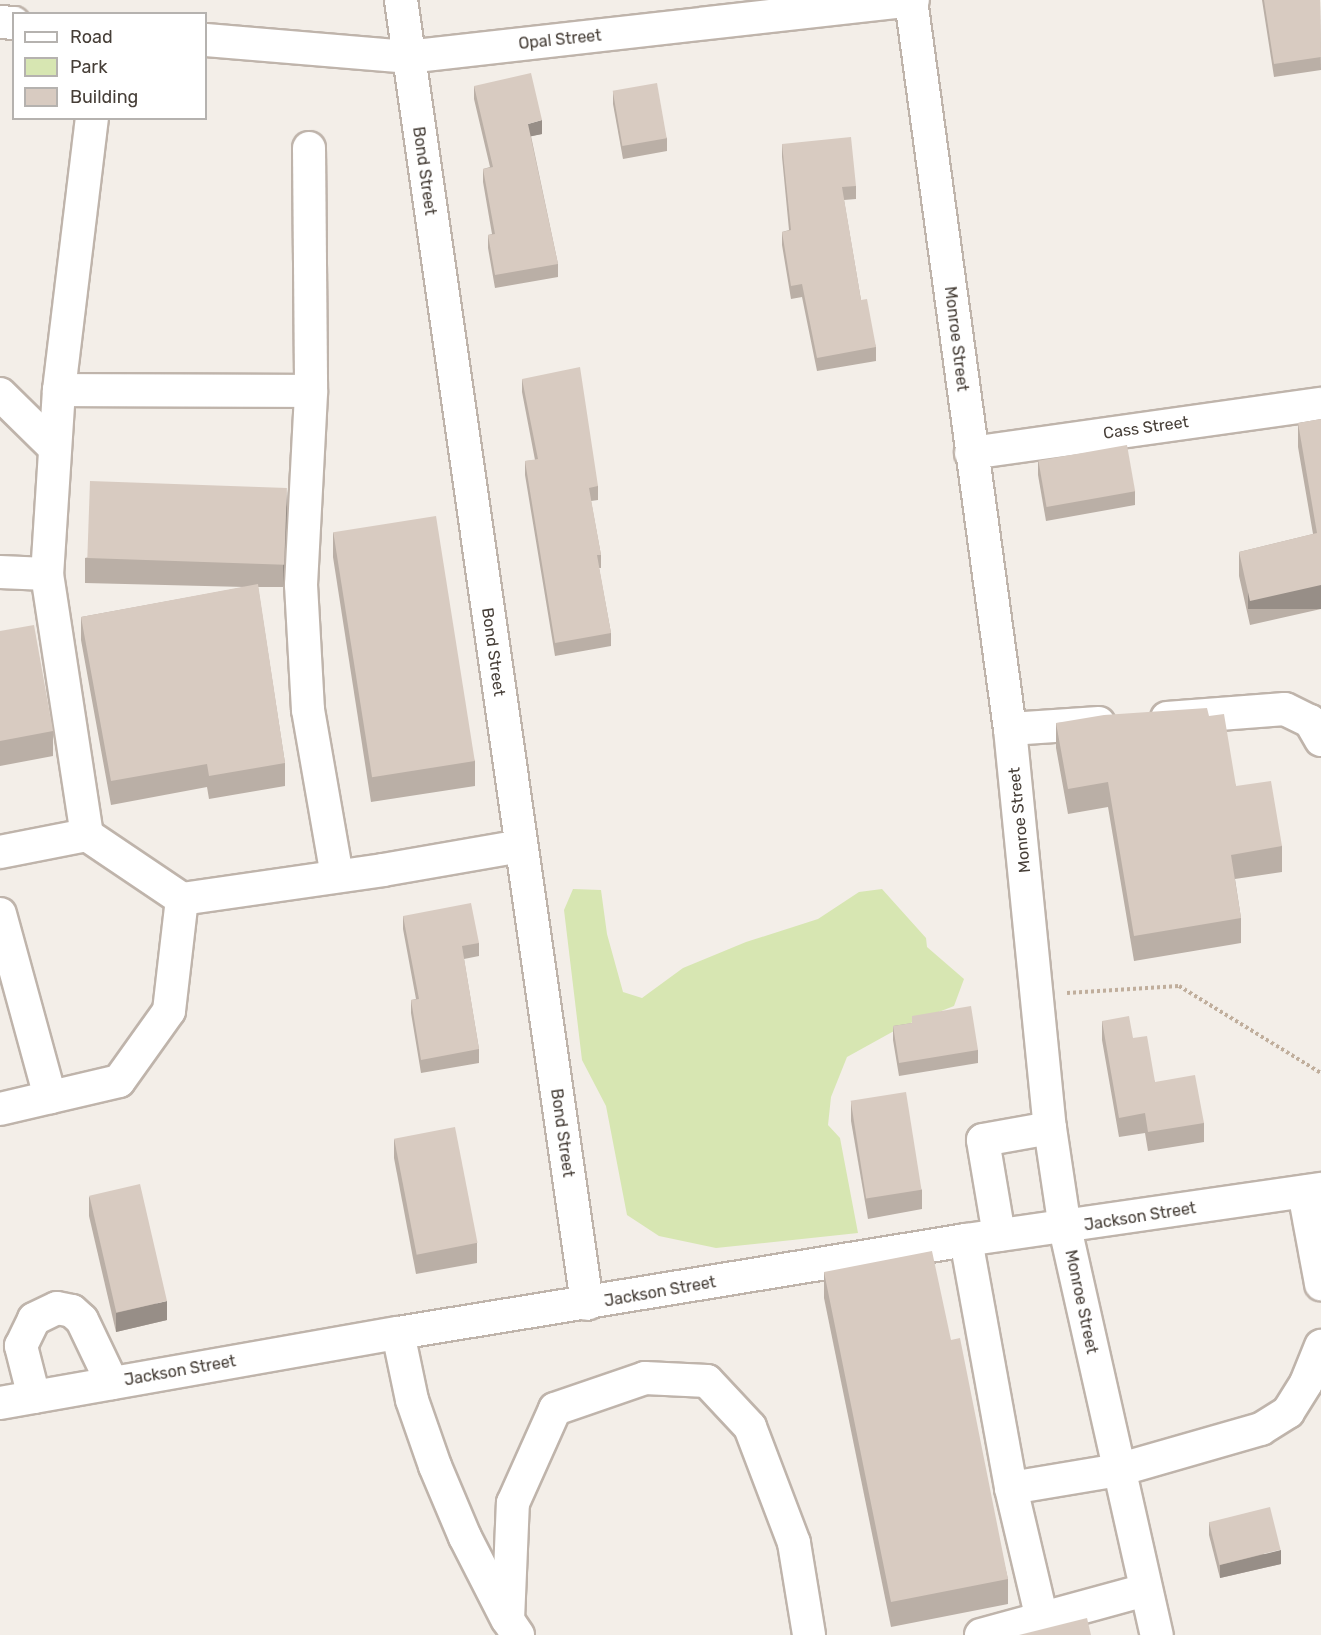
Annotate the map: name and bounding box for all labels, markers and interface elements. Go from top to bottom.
legend [12,12,207,120]
text: Road [70,26,113,48]
street label: Opal Street [518,26,602,54]
text: Park [70,56,107,78]
text: Building [70,86,138,108]
street label: Bond Street [408,125,440,217]
street label: Monroe Street [940,285,972,393]
street label: Cass Street [1102,413,1190,443]
street label: Bond Street [477,606,509,698]
street label: Monroe Street [1005,766,1035,874]
street label: Bond Street [546,1087,578,1179]
street label: Jackson Street [1083,1199,1197,1235]
street label: Monroe Street [1061,1248,1101,1356]
street label: Jackson Street [603,1273,717,1311]
street label: Jackson Street [123,1352,237,1390]

